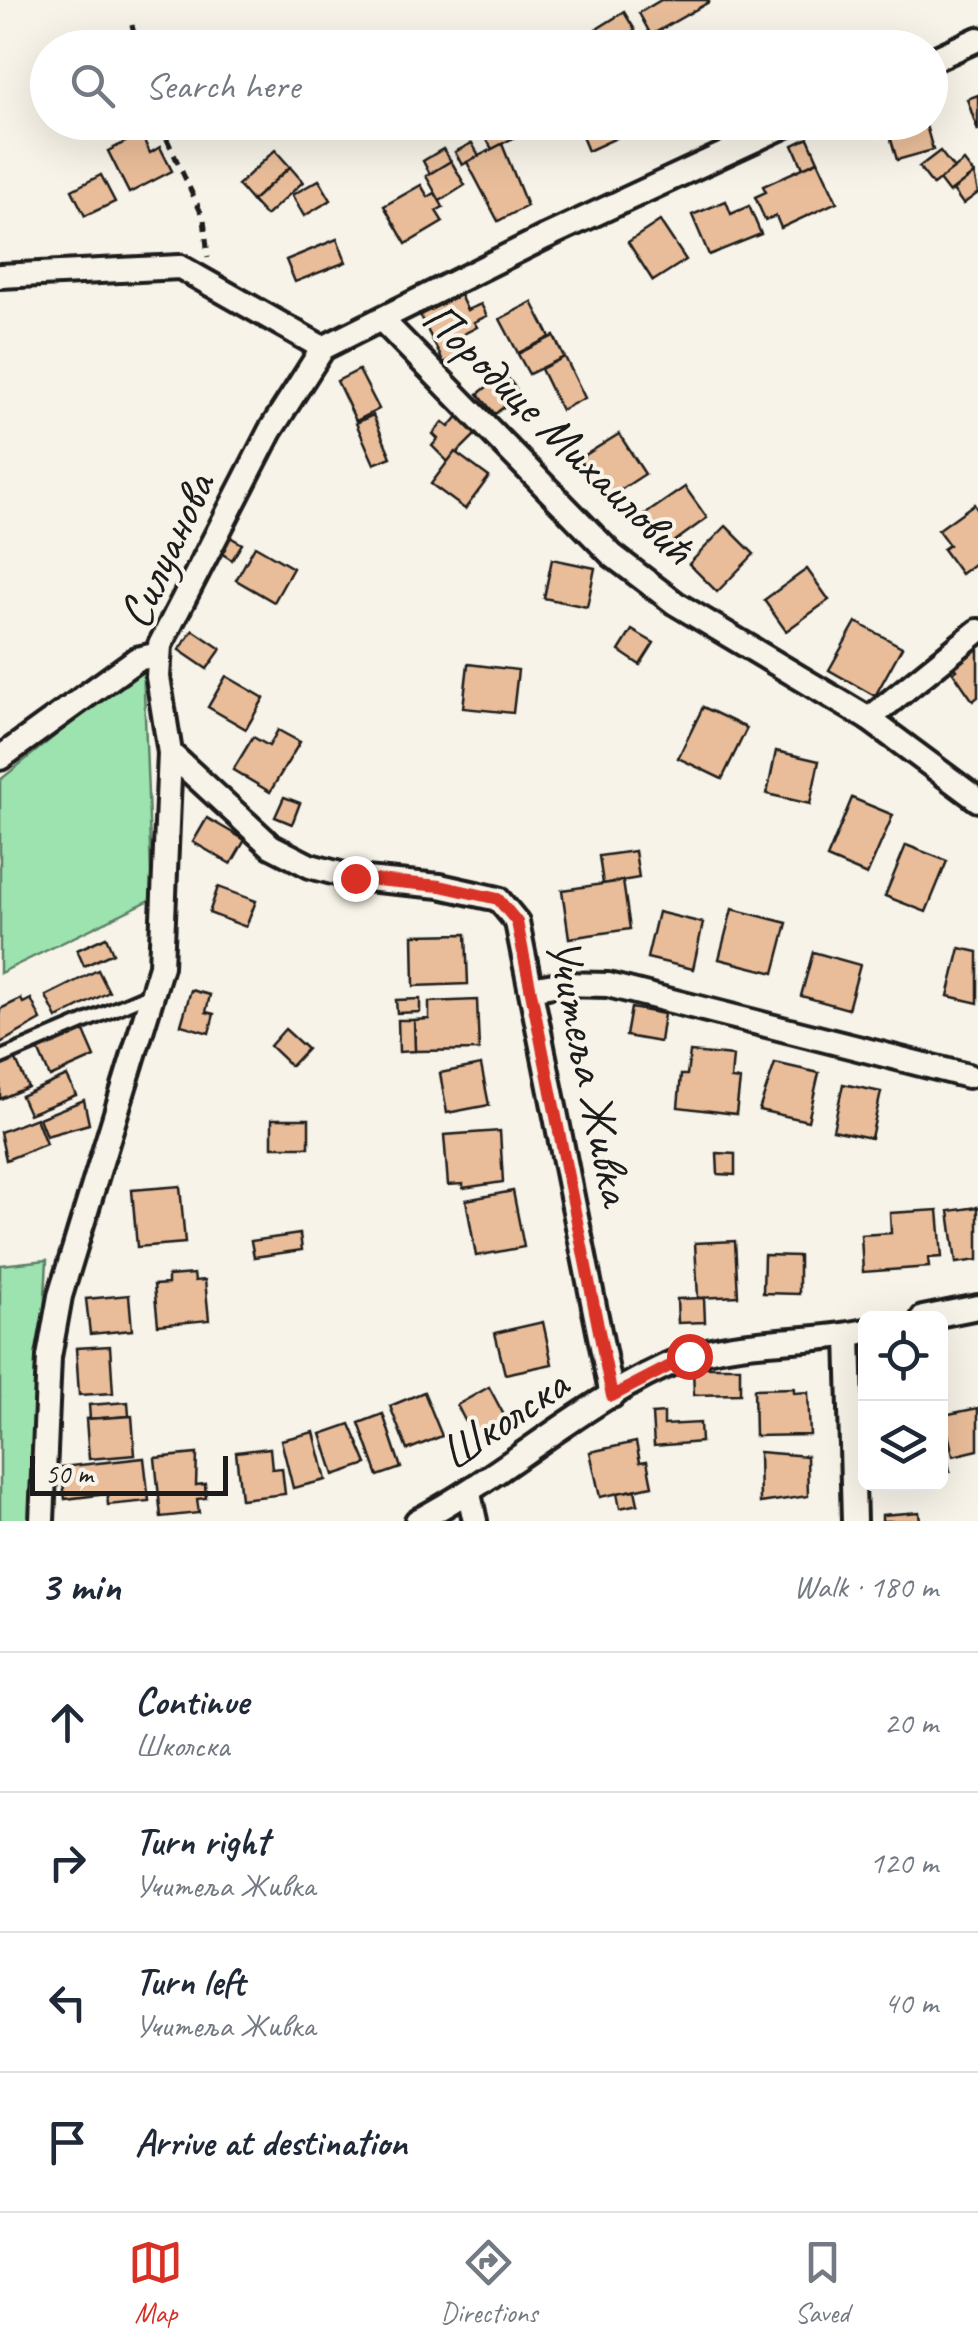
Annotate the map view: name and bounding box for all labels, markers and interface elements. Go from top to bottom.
search box [30,30,948,140]
icon: search [65,58,120,113]
text: Search here [145,62,300,109]
street label: Породице Михаиловић [410,288,708,579]
street label: Силуанова [104,461,229,637]
route end [333,856,379,902]
street label: Учитеља Живка [533,933,648,1214]
map controls [858,1311,948,1491]
button: locate [858,1311,948,1401]
route start [667,1334,713,1380]
street label: Школска [428,1353,581,1483]
button: layers [858,1401,948,1491]
scale bar [30,1451,228,1496]
text: 50 m [45,1456,93,1491]
text: 3 min [40,1560,120,1613]
text: Walk · 180 m [794,1566,938,1607]
text: Continue [135,1678,249,1725]
icon: ahead [40,1695,95,1750]
text: 20 m [884,1702,938,1743]
text: Школска [135,1725,229,1766]
text: Turn right [135,1818,269,1865]
icon: right [40,1835,95,1890]
text: 120 m [869,1842,938,1883]
text: Учитеља Живка [135,1865,315,1906]
text: Turn left [135,1958,245,2005]
icon: left [40,1975,95,2030]
text: 40 m [884,1982,938,2023]
text: Учитеља Живка [135,2005,315,2046]
icon: arrive [40,2115,95,2170]
text: Arrive at destination [135,2119,407,2166]
tab: Map [128,2235,183,2330]
tab: Directions [440,2235,538,2330]
tab: Saved [795,2235,850,2330]

